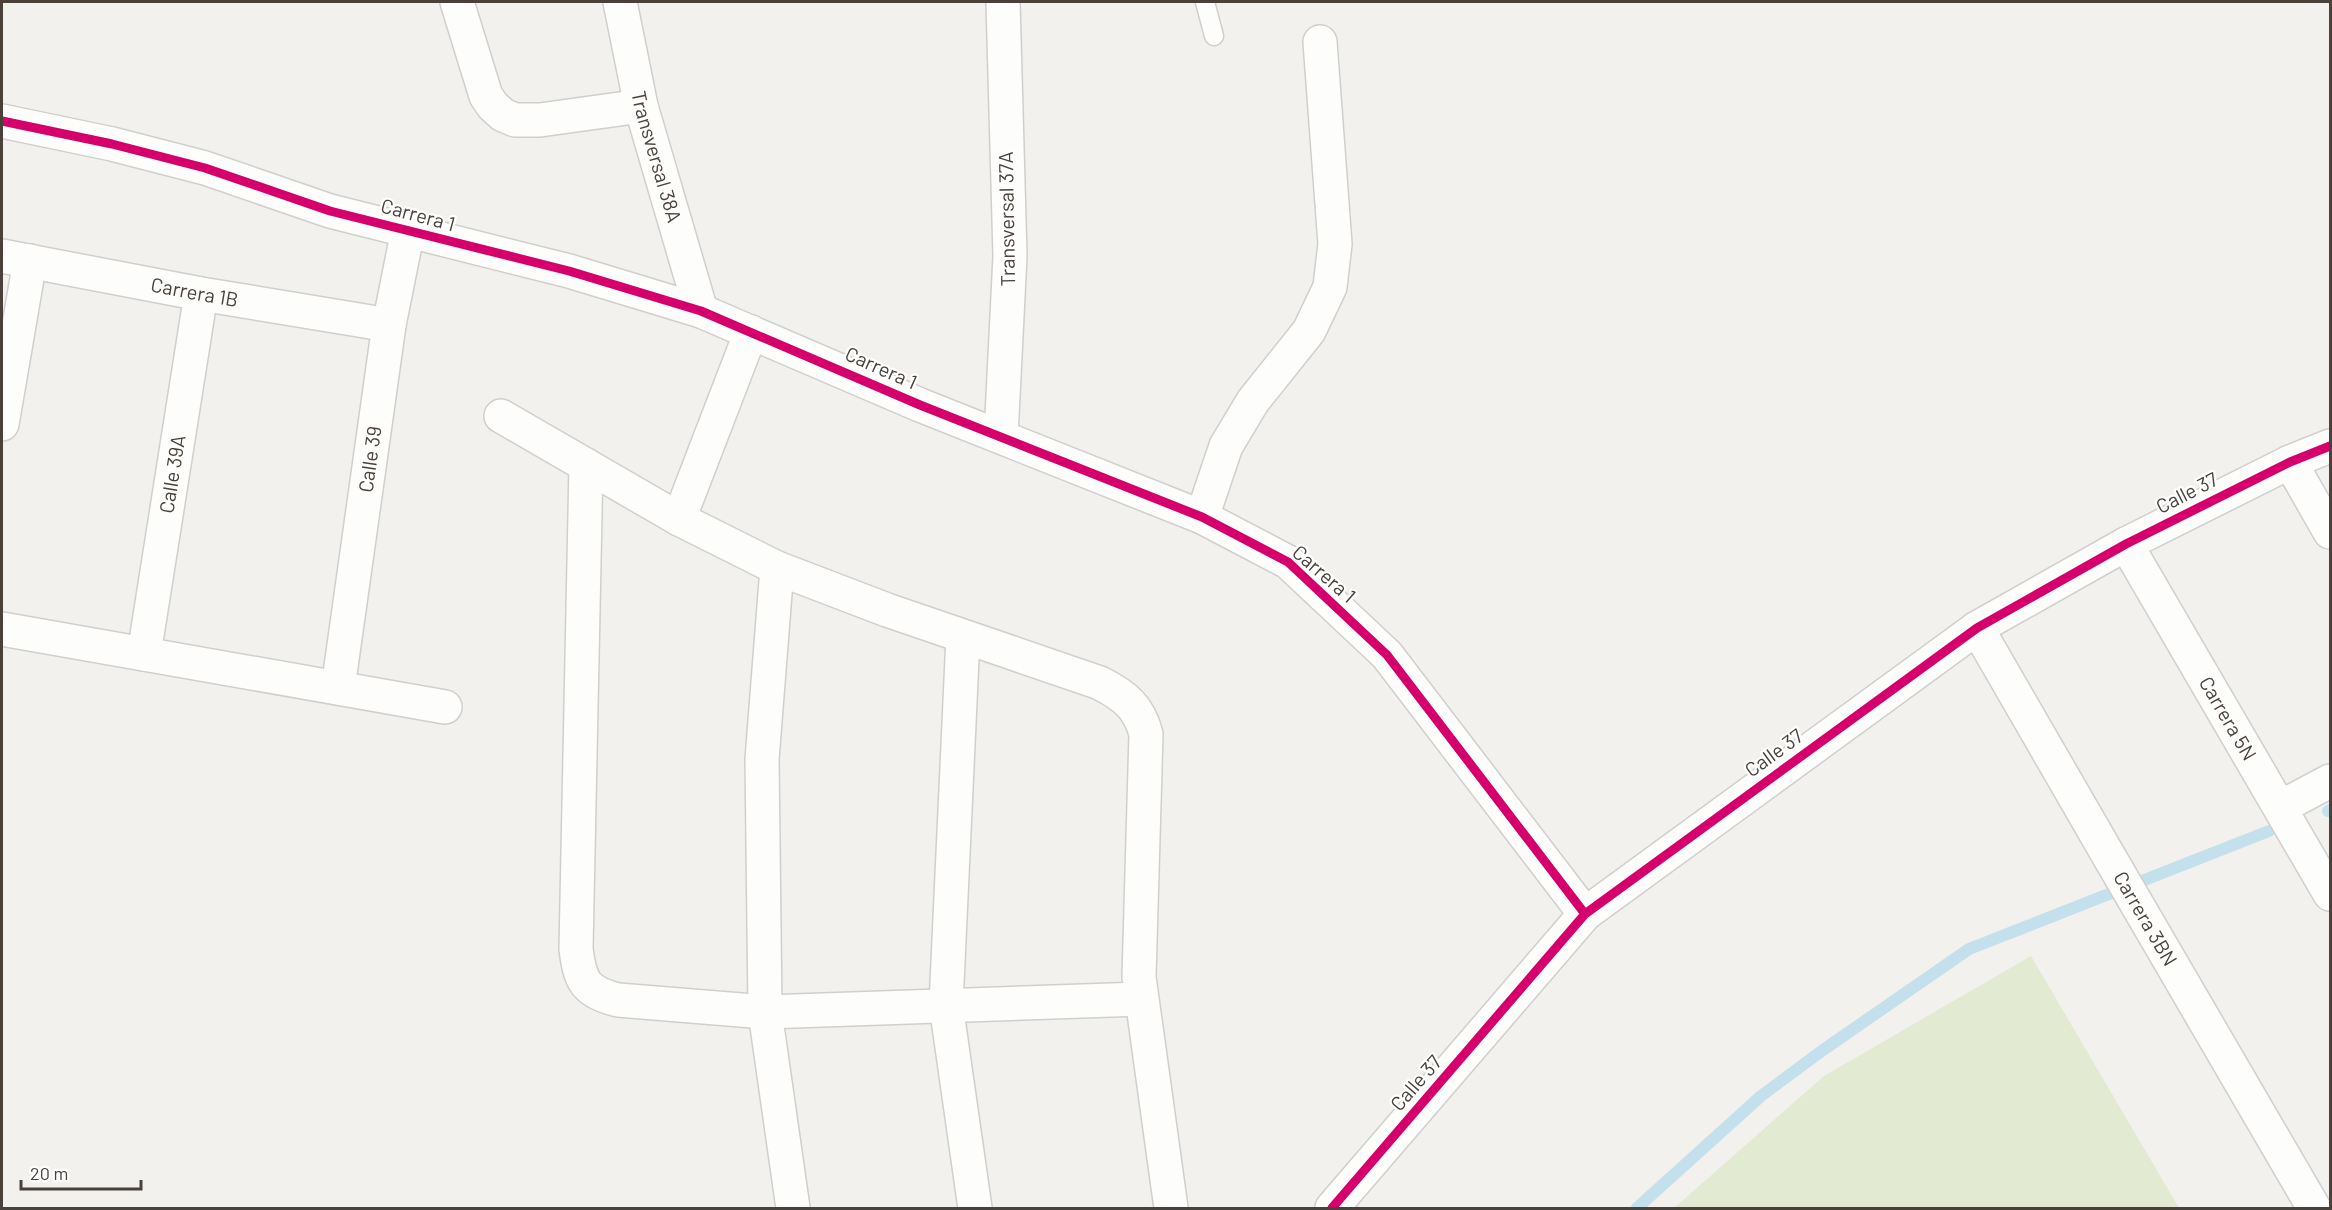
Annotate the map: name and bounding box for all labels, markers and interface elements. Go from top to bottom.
street label: Transversal 38A [627,89,687,225]
street label: Transversal 37A [993,151,1019,287]
street label: Carrera 1 [379,193,458,235]
street label: Carrera 1B [149,272,240,311]
street label: Carrera 1 [842,341,921,393]
street label: Calle 39 [353,424,386,494]
street label: Calle 39A [153,433,190,515]
street label: Calle 37 [2152,466,2222,518]
street label: Carrera 1 [1288,539,1361,607]
street label: Carrera 5N [2195,672,2262,764]
street label: Calle 37 [1740,723,1808,781]
street label: Carrera 3BN [2109,867,2183,970]
street label: Calle 37 [1385,1049,1446,1115]
scale bar [21,1153,141,1191]
text: 20 m [30,1162,68,1184]

